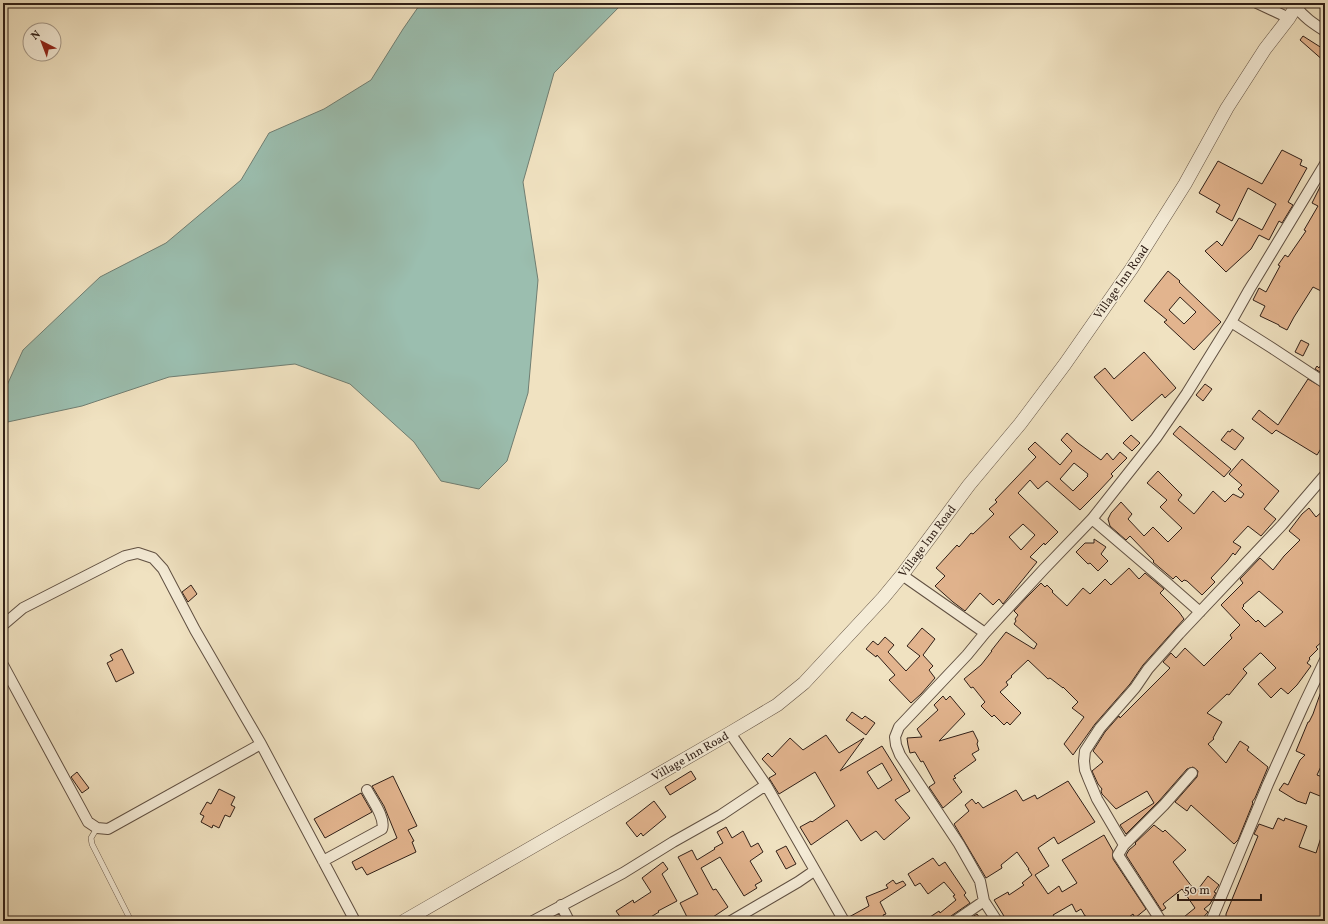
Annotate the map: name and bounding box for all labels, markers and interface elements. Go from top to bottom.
north arrow [22,22,62,62]
text: N [28,27,44,44]
street label: Village Inn Road [1090,242,1153,323]
street label: Village Inn Road [895,502,960,581]
street label: Village Inn Road [649,728,732,785]
scale bar [1178,876,1261,902]
text: 50 m [1184,883,1210,899]

